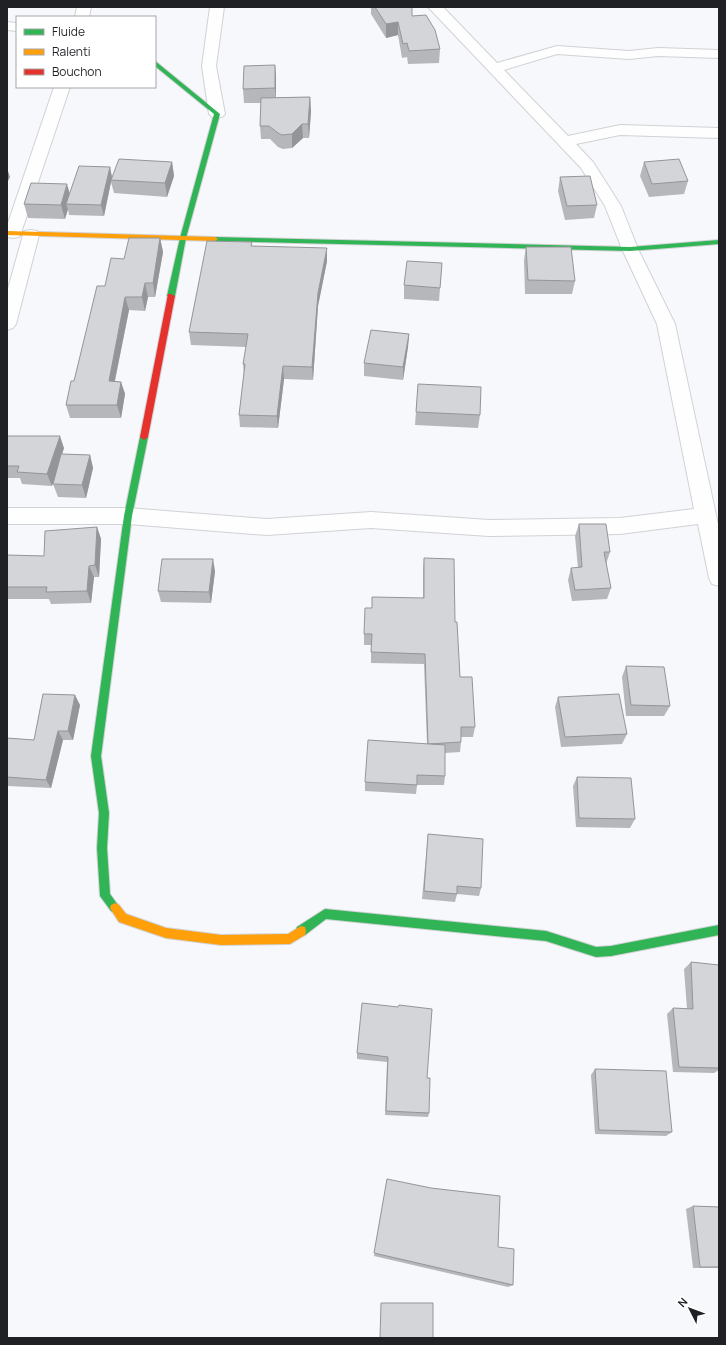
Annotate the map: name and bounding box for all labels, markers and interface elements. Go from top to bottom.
legend [16,16,156,88]
text: Fluide [52,23,85,40]
text: Ralenti [52,43,91,60]
text: Bouchon [52,63,102,80]
north arrow [670,1289,710,1329]
text: N [674,1294,690,1310]

